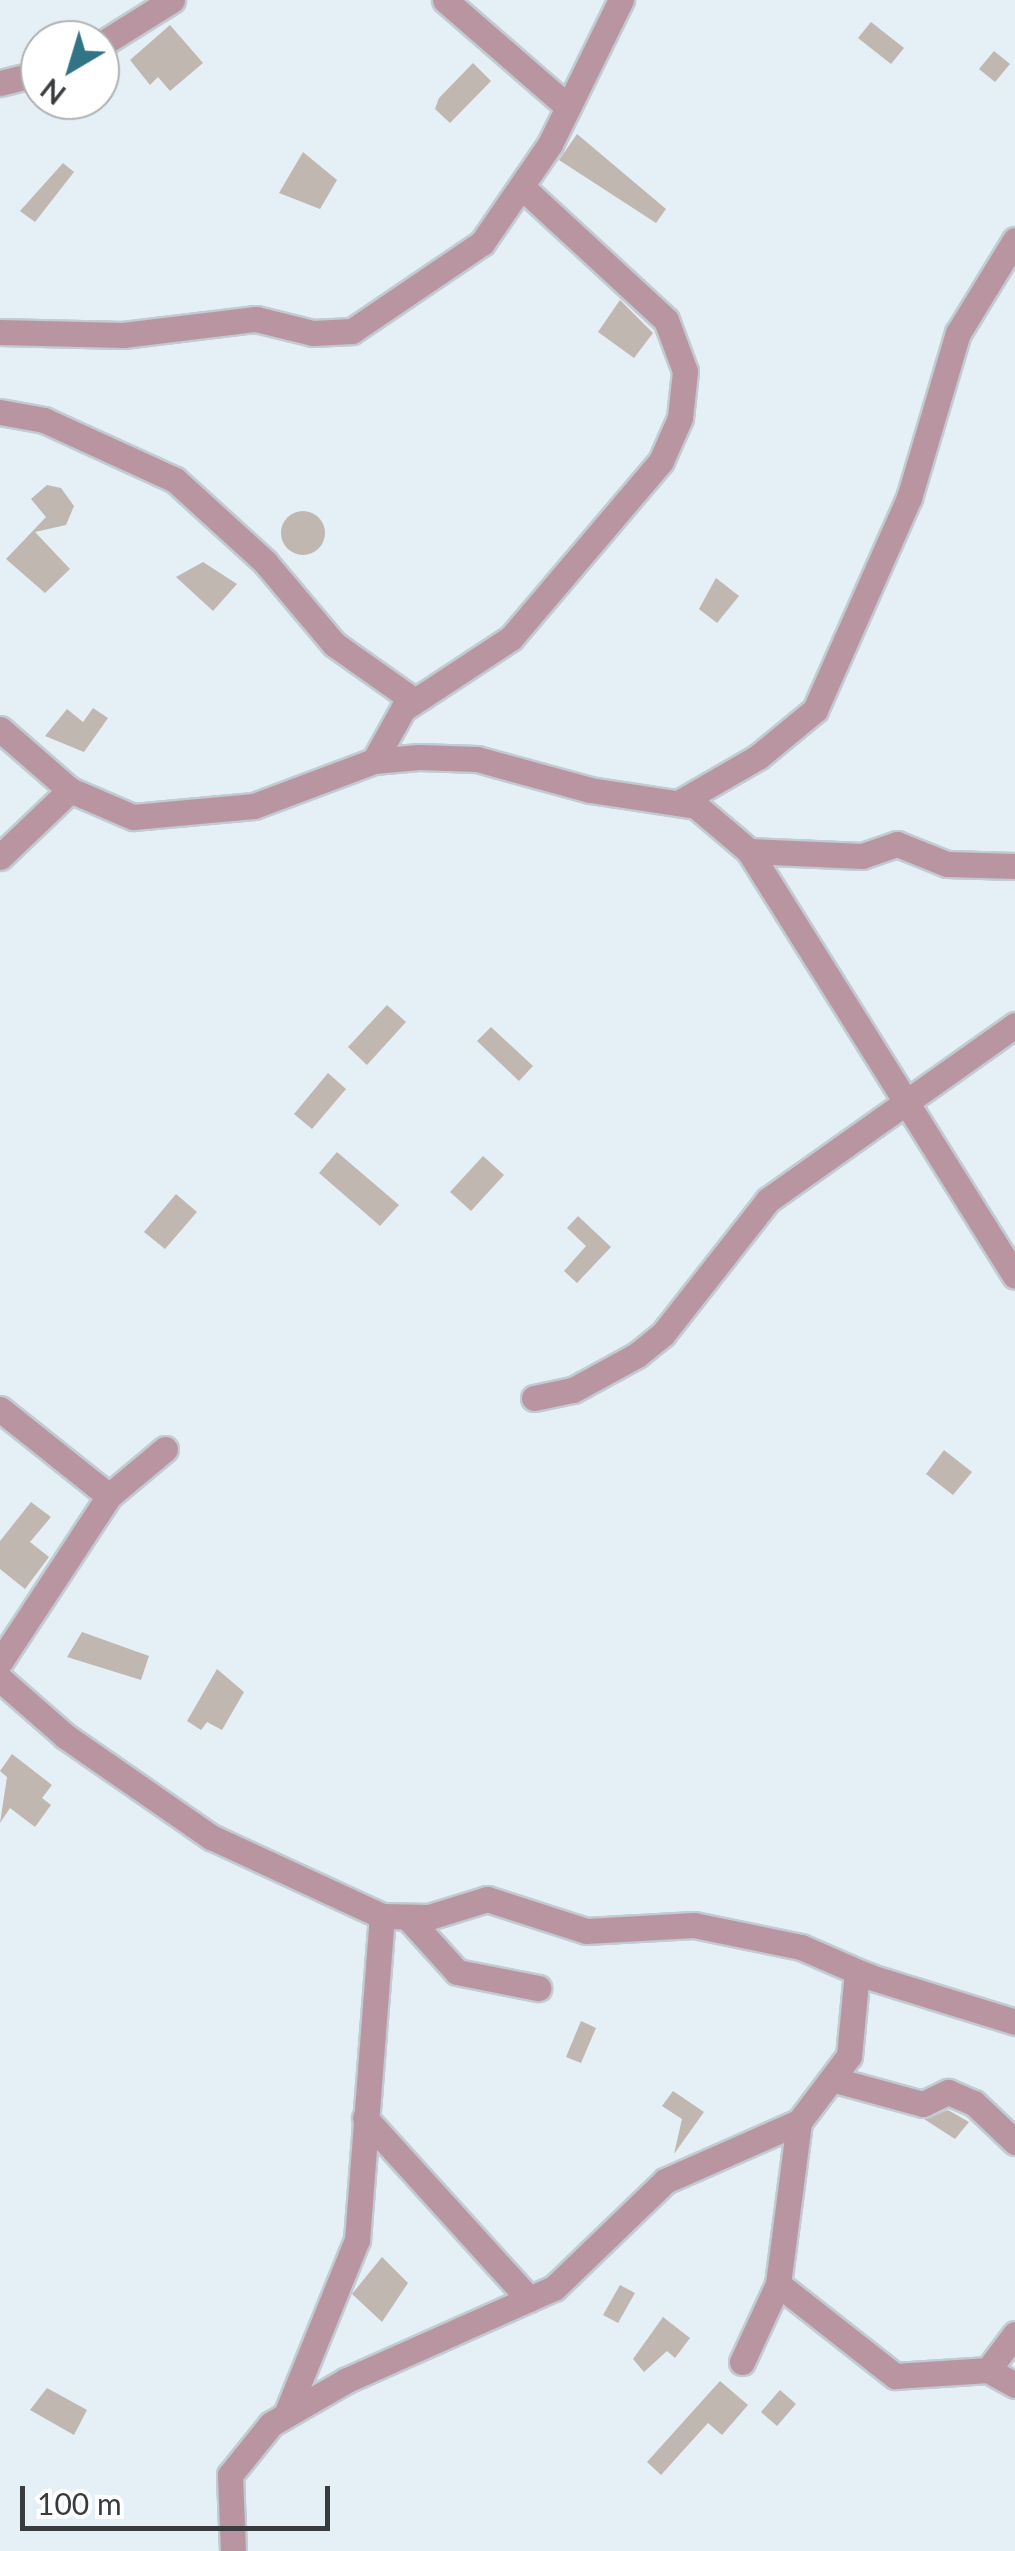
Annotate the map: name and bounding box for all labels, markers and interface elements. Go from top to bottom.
north arrow [20,20,120,120]
text: N [34,72,72,112]
scale bar [25,2466,335,2528]
text: 100 m [37,2485,122,2521]

